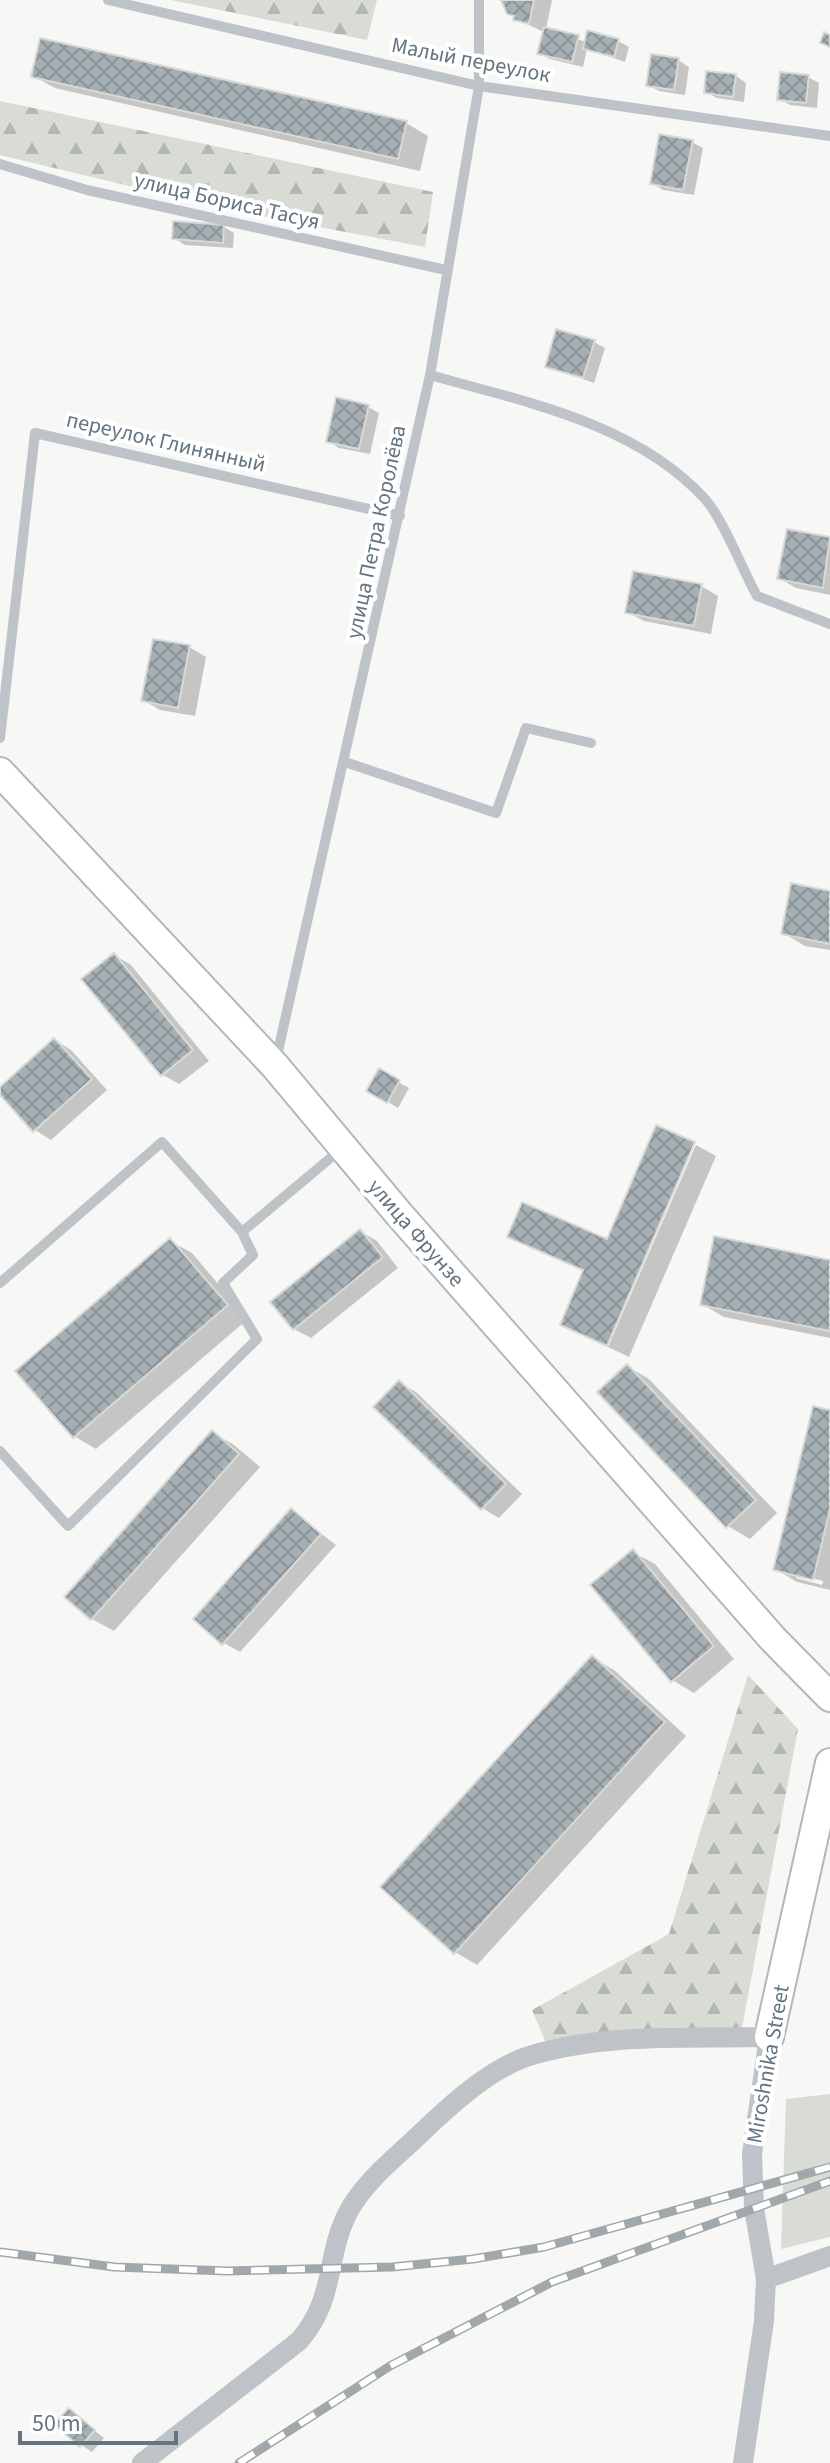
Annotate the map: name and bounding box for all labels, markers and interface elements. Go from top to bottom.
street label: Малый переулок [389,29,553,91]
street label: улица Бориса Тасуя [131,164,323,238]
street label: переулок Глинянный [63,404,269,480]
street label: улица Петра Королёва [338,422,414,642]
street label: улица Фрунзе [360,1172,472,1294]
street label: Miroshnika Street [738,1982,798,2146]
scale bar [20,2395,176,2445]
text: 50 m [32,2406,81,2441]

